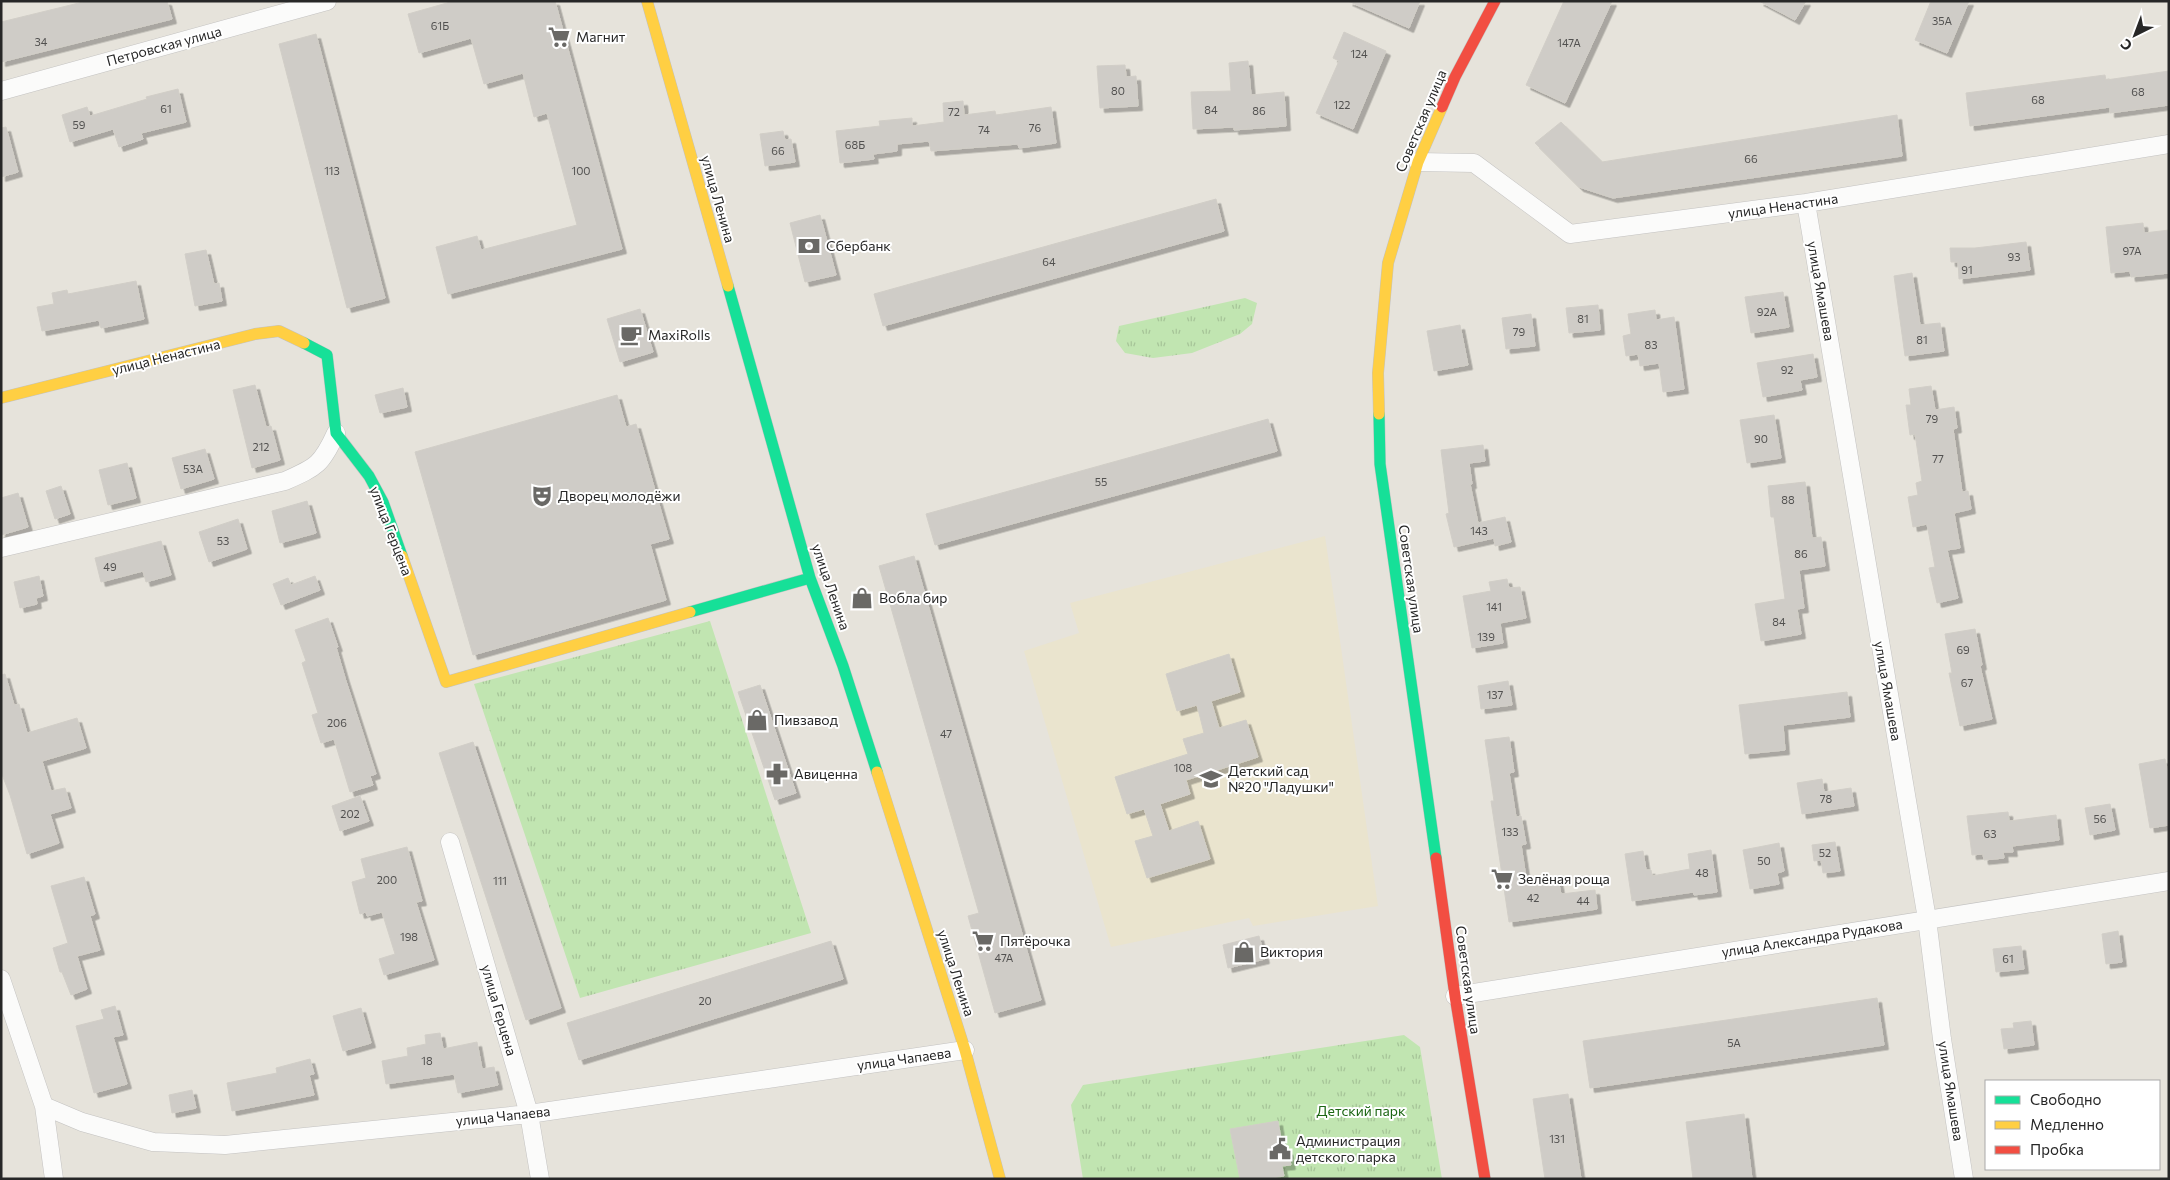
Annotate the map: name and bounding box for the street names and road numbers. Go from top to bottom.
street label: Петровская улица [104,22,223,69]
street label: Советская улица [1391,67,1450,174]
street label: улица Ленина [698,153,739,245]
street label: улица Ненастина [1727,189,1839,222]
street label: улица Ямашева [1804,240,1839,342]
street label: улица Ненастина [110,335,222,378]
street label: улица Герцена [367,484,416,578]
street label: Советская улица [1395,524,1428,634]
street label: улица Ленина [809,541,854,632]
street label: улица Ямашева [1871,640,1906,742]
street label: улица Александра Рудакова [1720,915,1904,960]
street label: Советская улица [1452,925,1485,1035]
street label: улица Ленина [934,927,978,1018]
street label: улица Герцена [478,962,521,1057]
street label: улица Ямашева [1935,1040,1968,1142]
street label: улица Чапаева [856,1043,952,1074]
street label: улица Чапаева [455,1102,551,1129]

